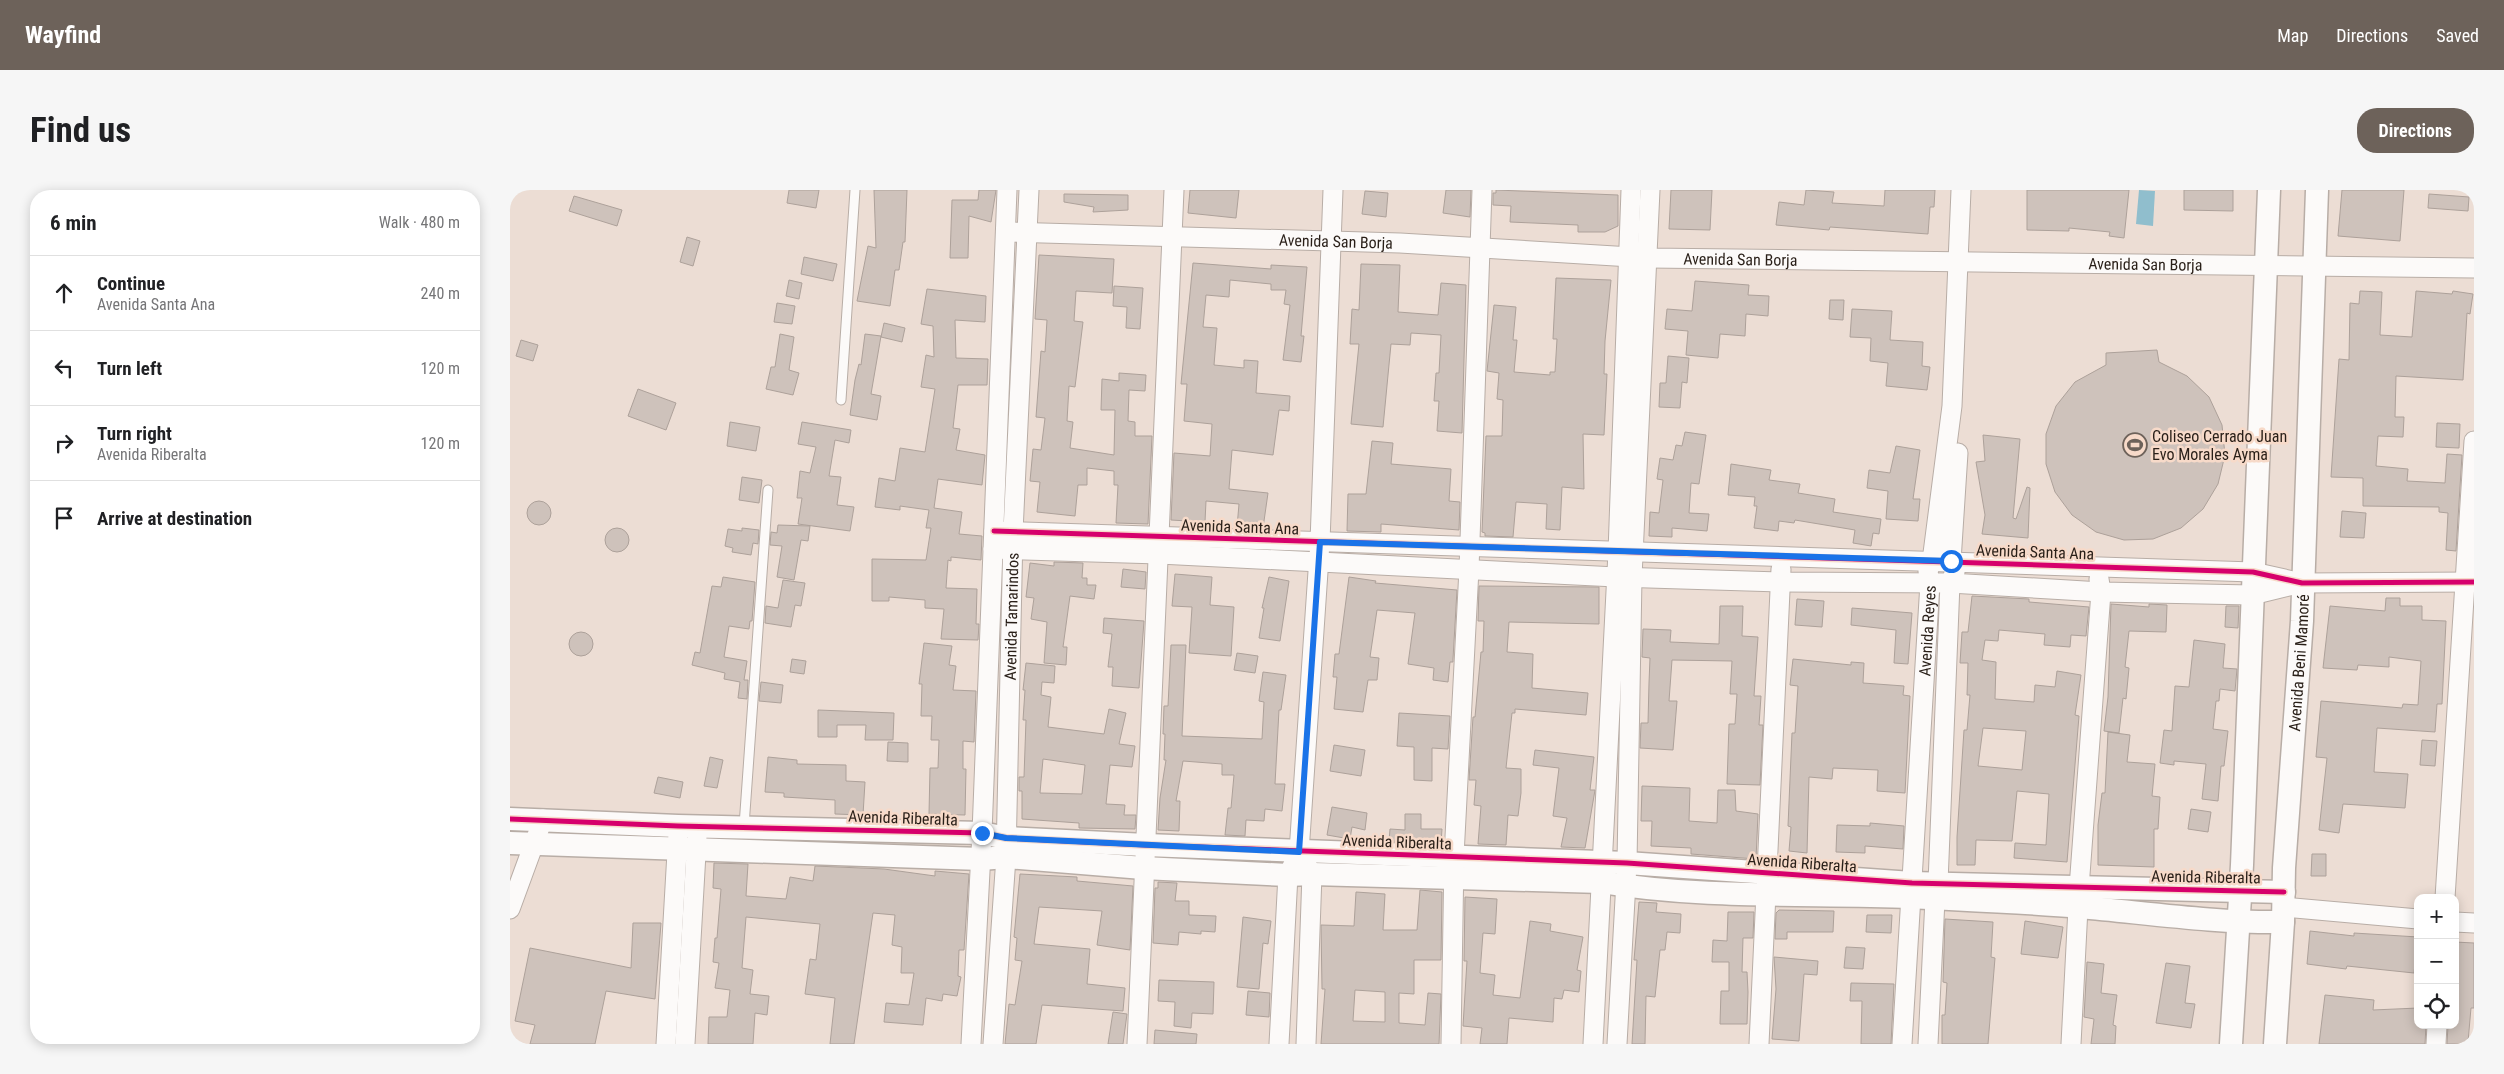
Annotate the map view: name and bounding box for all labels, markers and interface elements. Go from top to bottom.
text: Wayfind [25,21,101,49]
text: Map [2277,25,2308,46]
text: Directions [2336,25,2408,46]
text: Saved [2436,25,2479,46]
button: Directions [2357,108,2474,153]
text: Find us [30,110,131,151]
text: 6 min [50,211,97,235]
text: Walk · 480 m [379,213,460,232]
street label: Avenida San Borja [1279,230,1393,252]
street label: Avenida San Borja [1683,249,1798,269]
street label: Avenida San Borja [2088,254,2203,274]
text: Continue [97,272,165,295]
icon: ahead [50,279,78,307]
text: 240 m [421,284,460,303]
text: Avenida Santa Ana [97,295,215,314]
icon: left [50,354,78,382]
text: Turn left [97,357,162,380]
text: 120 m [421,359,460,378]
text: Turn right [97,422,172,445]
place label: Coliseo Cerrado Juan Evo Morales Ayma [2152,427,2287,464]
icon: right [50,429,78,457]
sports icon: Coliseo Cerrado Juan Evo Morales Ayma [2122,432,2148,458]
text: 120 m [421,434,460,453]
text: Avenida Riberalta [97,445,207,464]
icon: arrive [50,504,78,532]
text: Arrive at destination [97,507,252,530]
street label: Avenida Santa Ana [1181,515,1299,539]
street label: Avenida Santa Ana [1976,540,2094,564]
route start [1940,550,1963,573]
street label: Avenida Tamarindos [1000,552,1022,681]
street label: Avenida Reyes [1915,585,1939,677]
street label: Avenida Beni Mamoré [2284,594,2312,732]
street label: Avenida Riberalta [848,807,958,829]
route end [971,822,994,845]
street label: Avenida Riberalta [1342,831,1452,853]
street label: Avenida Riberalta [1747,850,1857,876]
street label: Avenida Riberalta [2151,867,2261,887]
map controls [2414,894,2459,1029]
button: + [2414,894,2459,939]
button: − [2414,939,2459,984]
button: locate [2414,984,2459,1029]

